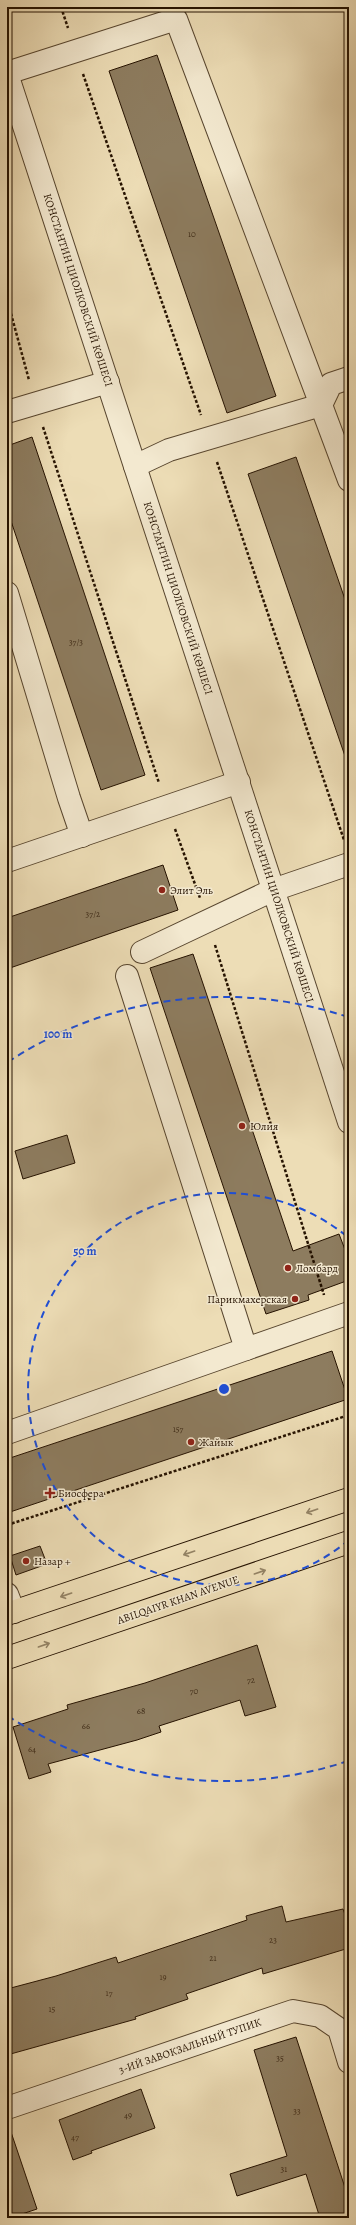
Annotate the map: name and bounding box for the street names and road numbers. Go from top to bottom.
street label: КОНСТАНТИН ЦИОЛКОВСКИЙ КӨШЕСІ [40,192,116,388]
street label: КОНСТАНТИН ЦИОЛКОВСКИЙ КӨШЕСІ [140,500,216,696]
street label: КОНСТАНТИН ЦИОЛКОВСКИЙ КӨШЕСІ [241,808,317,1004]
street label: ABILQAIYR KHAN AVENUE [114,1572,241,1628]
street label: 3-ИЙ ЗАВОКЗАЛЬНЫЙ ТУПИК [117,2015,263,2077]

